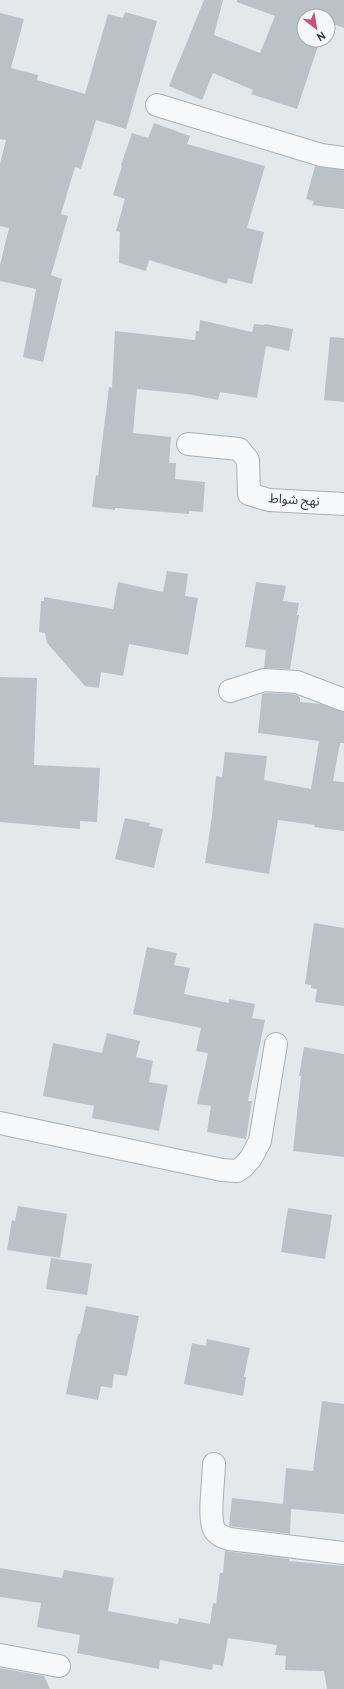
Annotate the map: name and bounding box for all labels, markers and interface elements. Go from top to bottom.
north arrow [296,8,336,48]
text: N [314,28,328,44]
street label: نهج شواط [268,491,320,512]

